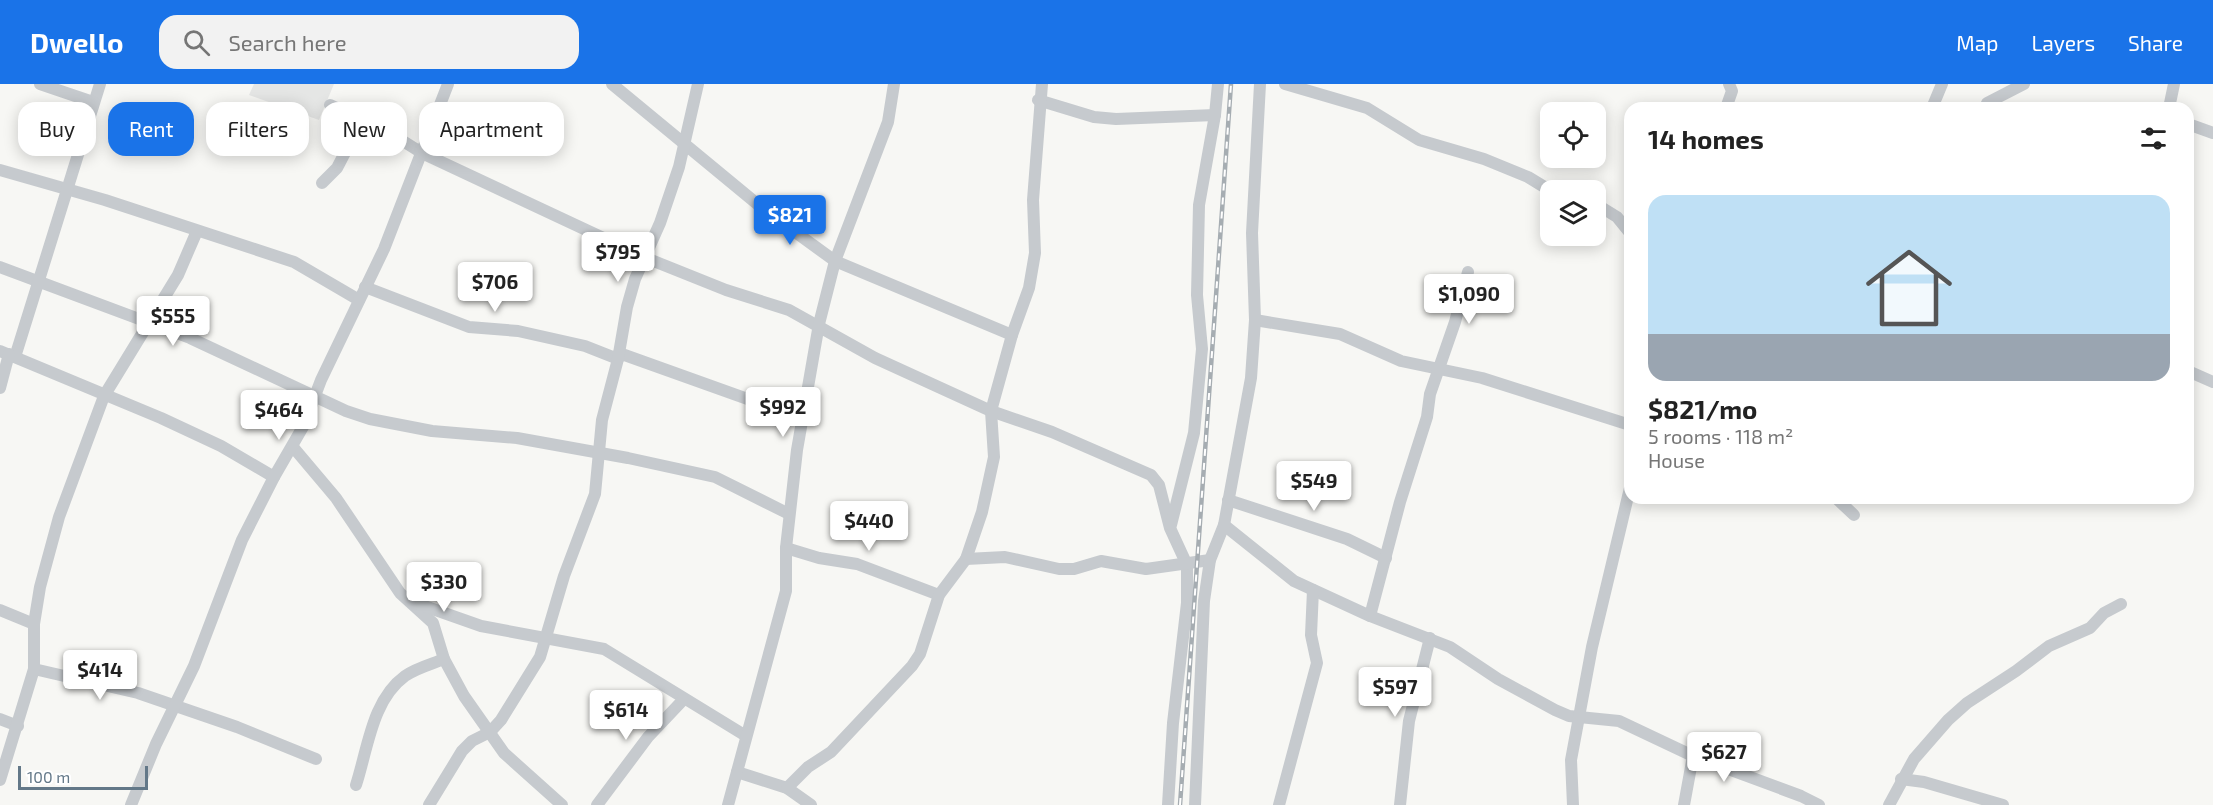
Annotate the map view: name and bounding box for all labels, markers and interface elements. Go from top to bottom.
search box [159,15,579,69]
text: Dwello [30,25,123,59]
icon: search [180,26,213,59]
text: Search here [228,29,347,55]
text: Map [1956,30,1998,55]
text: Layers [2031,30,2095,55]
text: Share [2128,30,2183,55]
chip: Buy [18,102,96,156]
chip: Rent [108,102,194,156]
chip: Filters [206,102,309,156]
chip: New [321,102,407,156]
chip: Apartment [419,102,564,156]
map controls [1540,102,1606,246]
button: locate [1540,102,1606,168]
icon: filters [2137,122,2170,155]
text: 14 homes [1648,123,1764,154]
button: layers [1540,180,1606,246]
pin: $821 [754,195,826,246]
text: $821 [768,202,812,226]
pin: $795 [582,232,654,283]
icon: home [1855,234,1963,342]
text: $795 [596,239,641,263]
pin: $706 [459,262,531,313]
text: $706 [472,269,518,293]
pin: $1,090 [1420,274,1518,325]
text: $1,090 [1438,281,1500,305]
pin: $555 [137,296,209,347]
text: $555 [151,303,195,327]
pin: $992 [747,387,819,438]
pin: $464 [243,390,315,441]
text: $821/mo [1648,393,1757,424]
text: $992 [760,394,806,418]
text: $464 [255,397,303,421]
text: 5 rooms · 118 m² [1648,424,1793,448]
text: House [1648,448,1705,472]
pin: $549 [1278,461,1350,512]
text: $549 [1290,468,1338,492]
pin: $440 [833,501,905,552]
text: $440 [844,508,894,532]
pin: $330 [408,562,480,613]
text: $330 [421,569,467,593]
pin: $414 [64,650,136,701]
text: $414 [77,657,123,681]
pin: $597 [1359,667,1431,718]
text: $597 [1373,674,1418,698]
pin: $614 [590,690,662,741]
text: $614 [604,697,648,721]
pin: $627 [1688,732,1760,783]
text: $627 [1701,739,1747,763]
scale bar [18,763,148,790]
text: 100 m [27,767,70,786]

